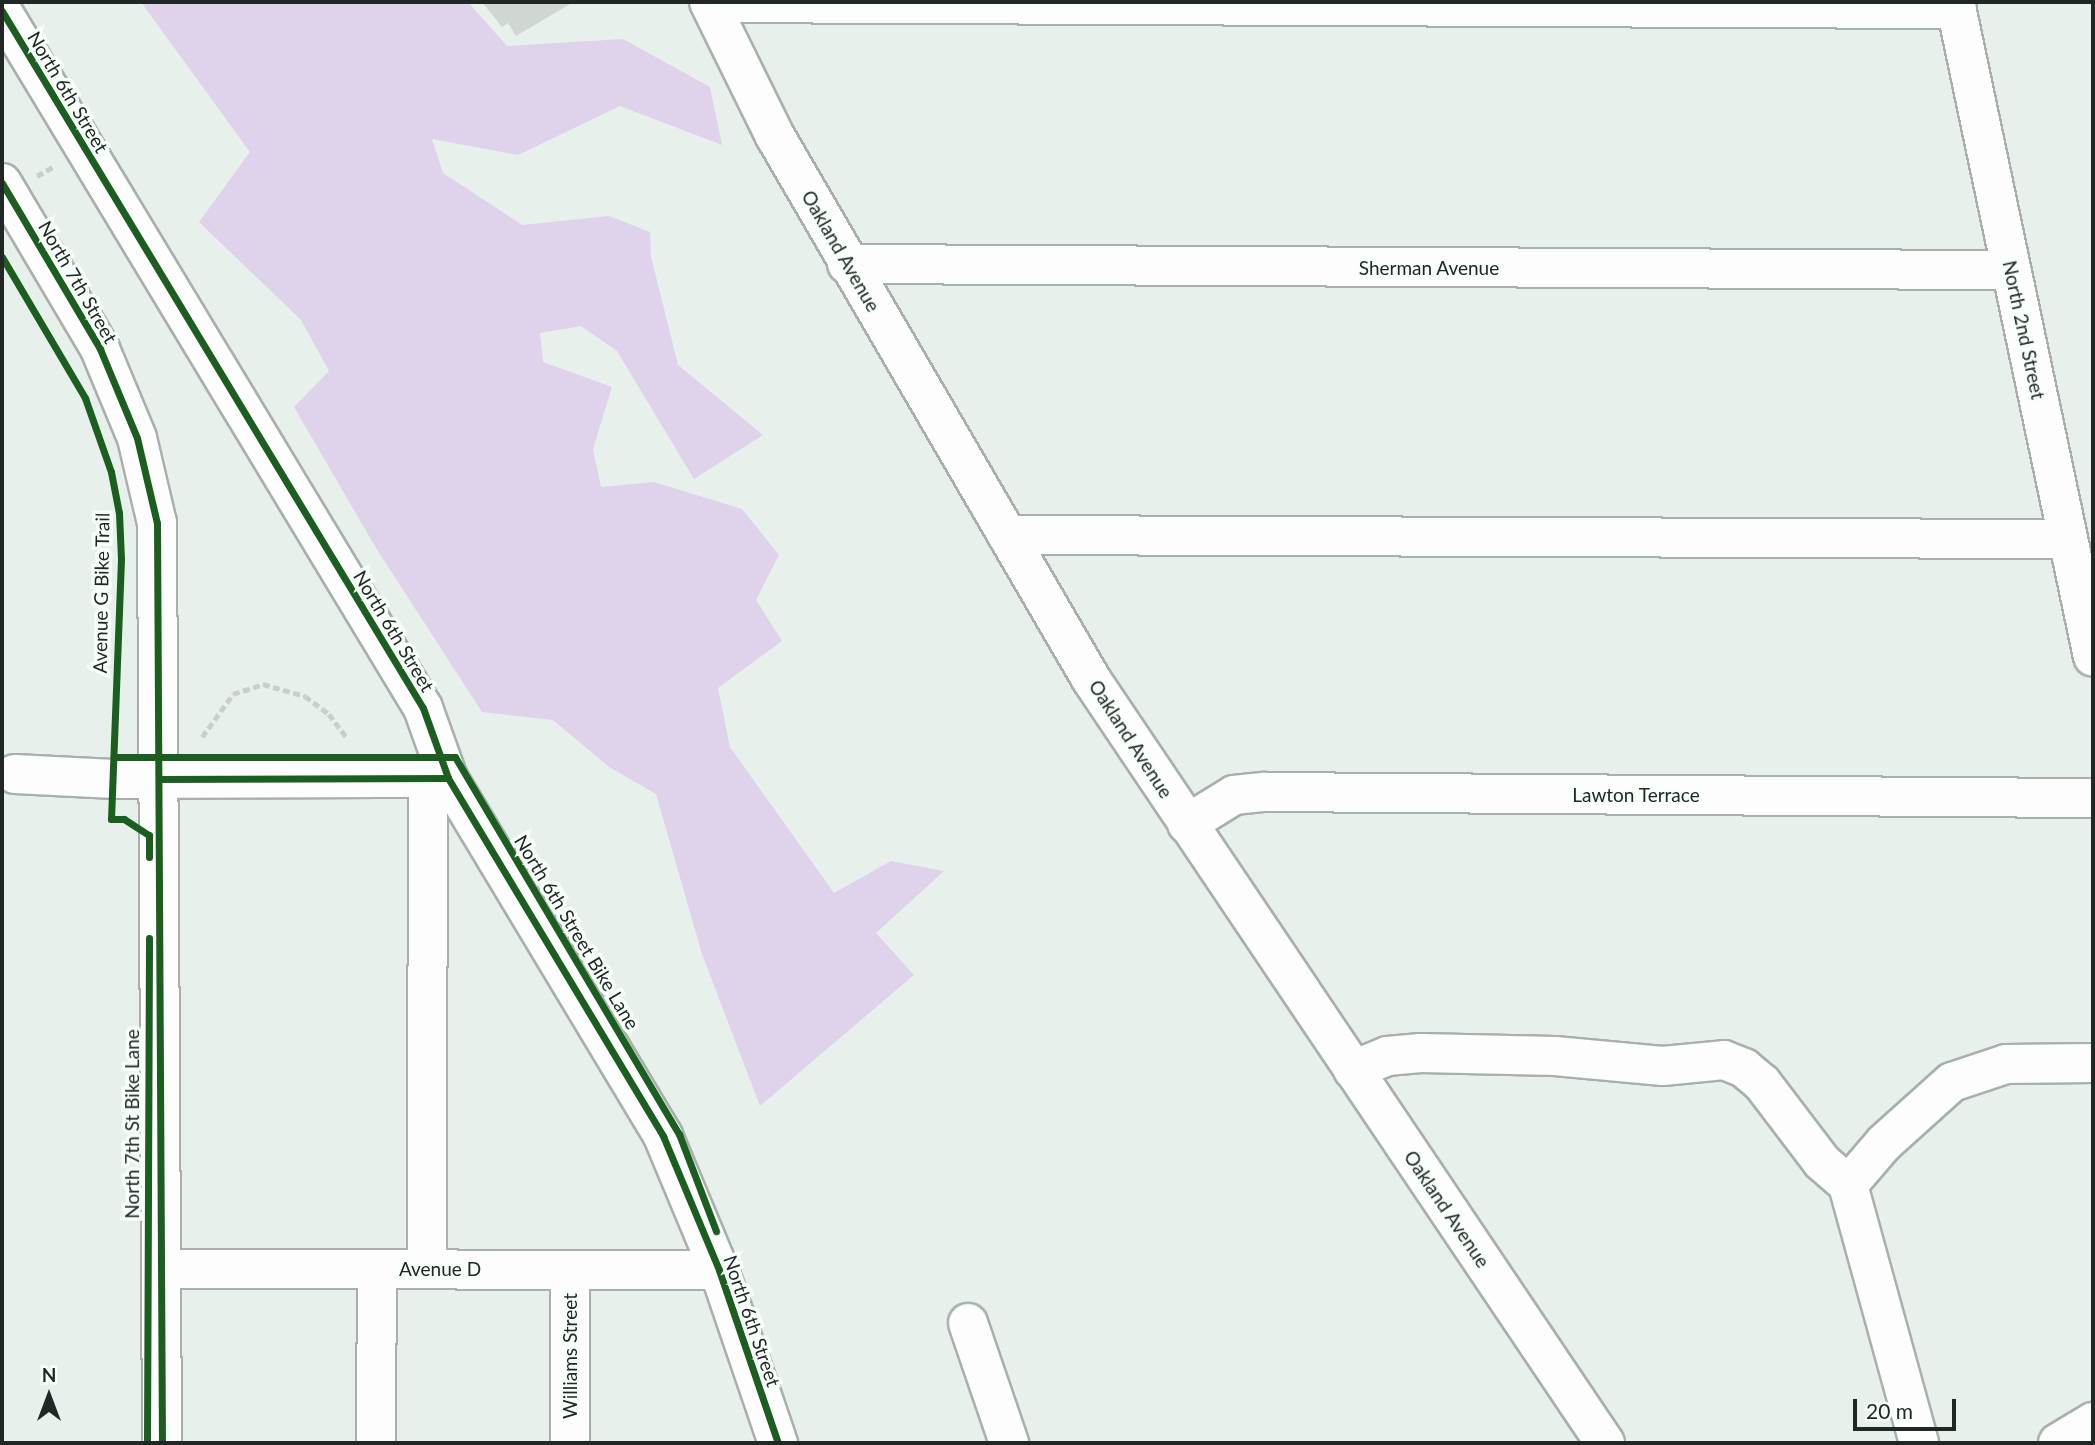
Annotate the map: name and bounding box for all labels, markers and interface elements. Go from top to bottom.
street label: North 6th Street [23,27,113,157]
street label: Oakland Avenue [797,186,885,316]
street label: North 7th Street [34,217,122,347]
street label: Sherman Avenue [1358,257,1500,279]
street label: North 2nd Street [1998,259,2050,401]
street label: Avenue G Bike Trail [88,512,114,674]
street label: North 6th Street [349,566,439,696]
street label: Oakland Avenue [1084,675,1178,803]
street label: Lawton Terrace [1572,784,1700,806]
street label: North 6th Street Bike Lane [510,831,644,1033]
street label: North 7th St Bike Lane [121,1029,143,1219]
street label: Oakland Avenue [1399,1146,1495,1272]
street label: North 6th Street [719,1252,785,1390]
street label: Avenue D [399,1258,481,1280]
street label: Williams Street [559,1293,581,1419]
north arrow [14,1361,84,1431]
text: N [42,1363,56,1386]
scale bar [1857,1386,1960,1430]
text: 20 m [1866,1398,1913,1423]

